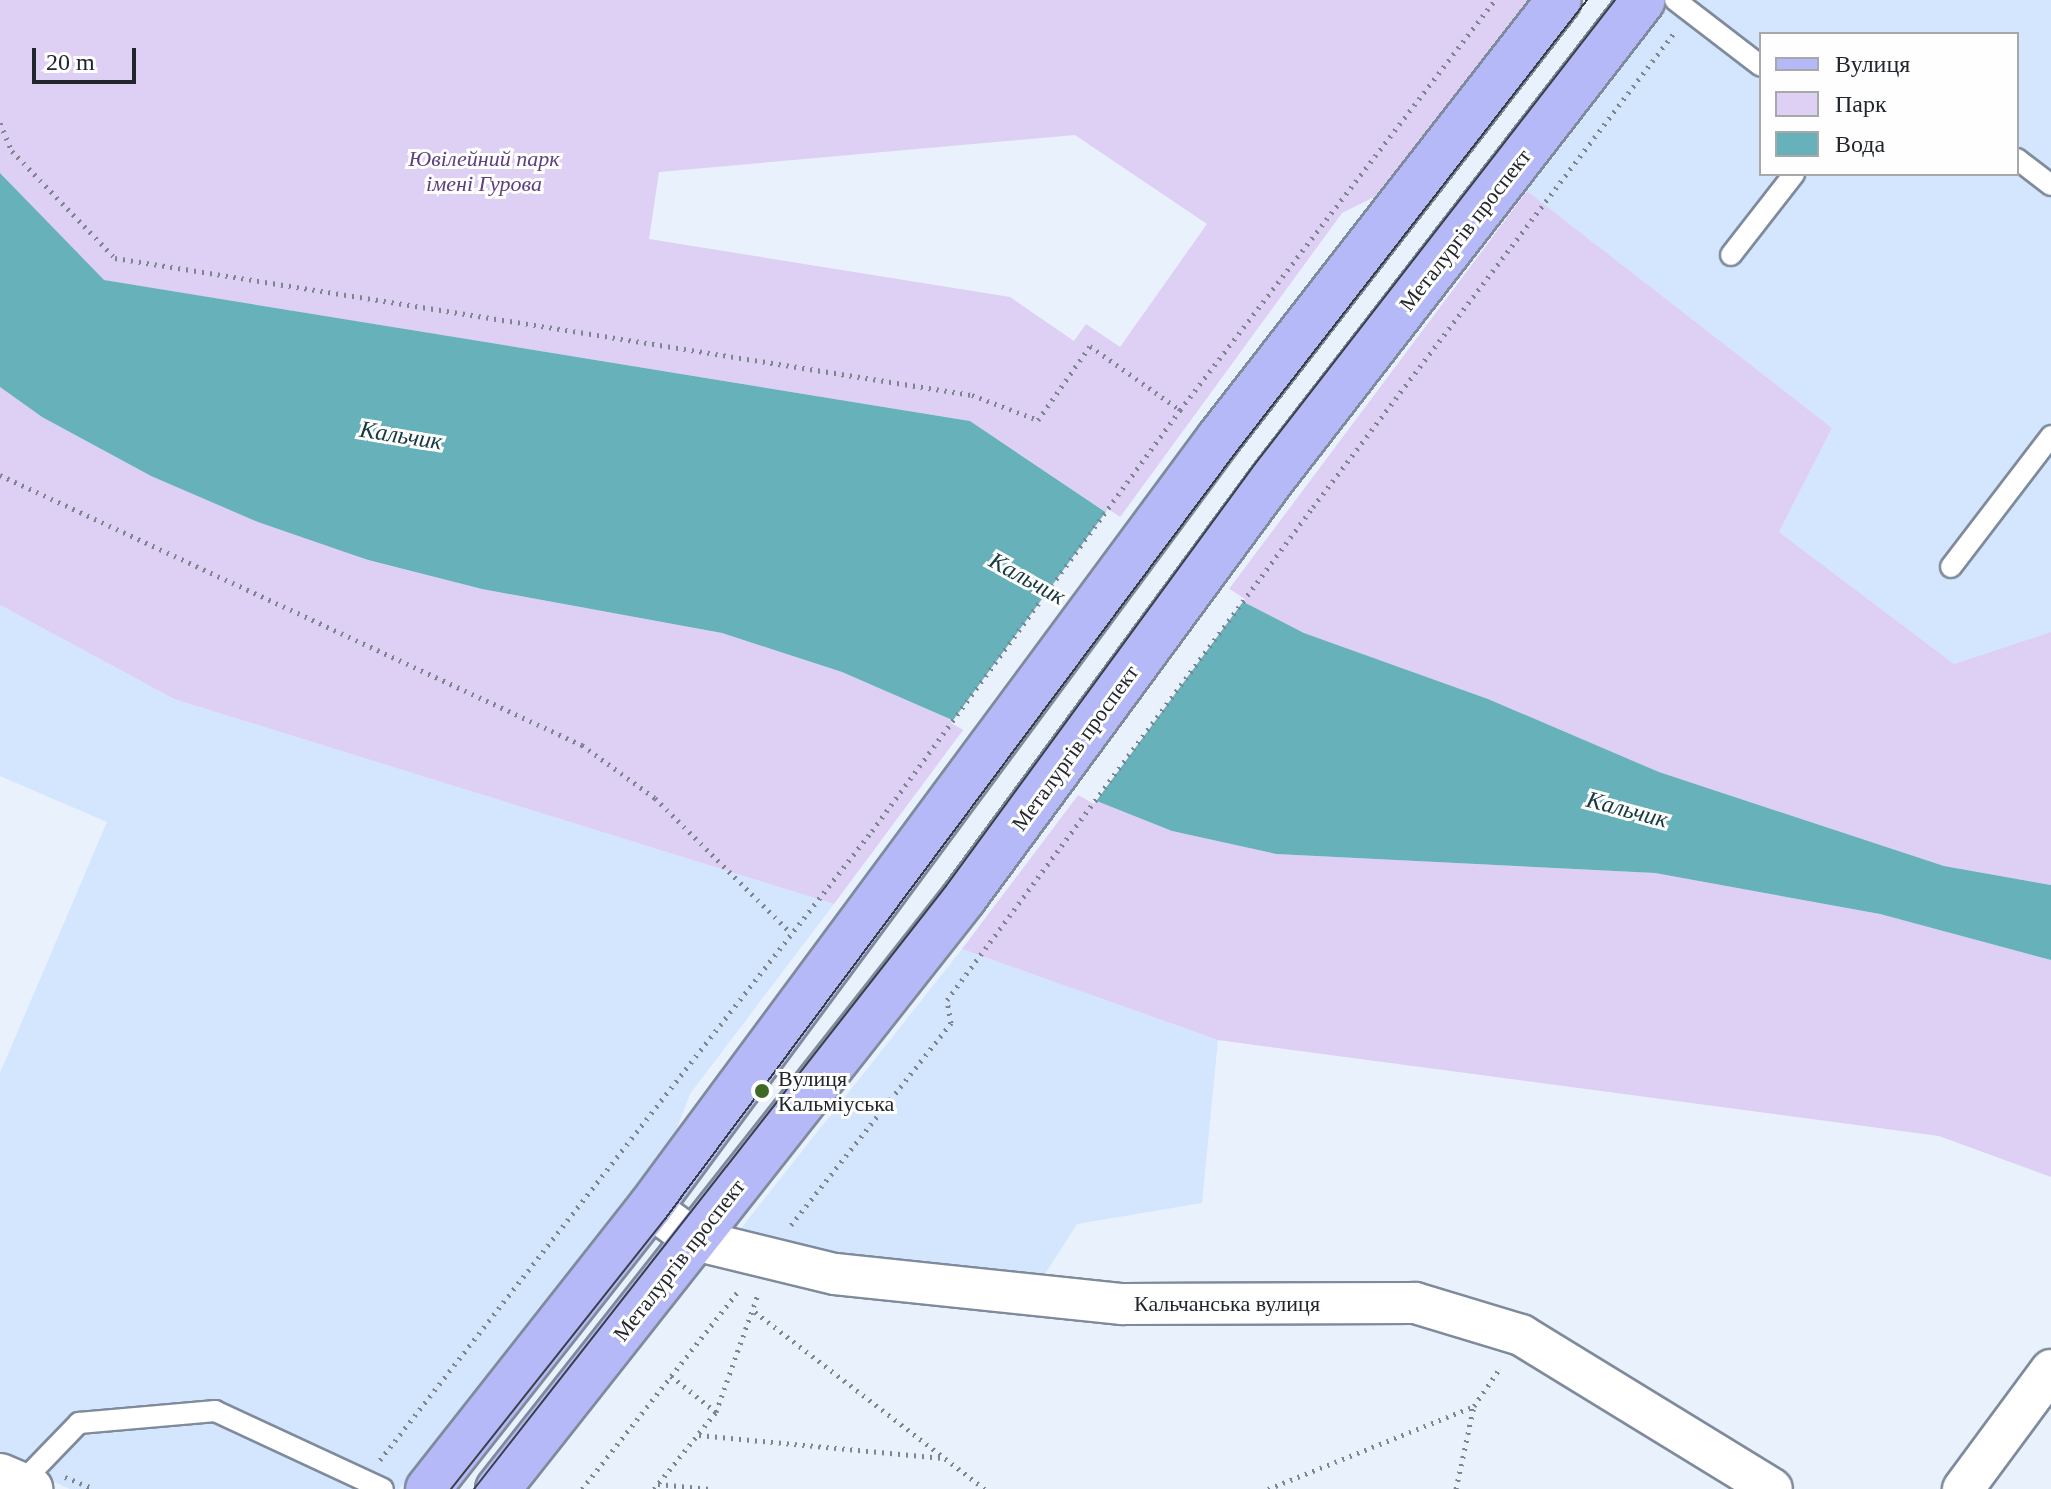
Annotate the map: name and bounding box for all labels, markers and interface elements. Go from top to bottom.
scale bar [36,32,140,82]
legend [1759,32,2019,176]
text: 20 m [46,49,95,75]
text: Вулиця [1835,51,1910,77]
text: Парк [1835,91,1887,117]
text: Вода [1835,131,1885,157]
street label: Металургів проспект [1393,144,1537,316]
park label: Ювілейний парк імені Гурова [409,145,559,196]
water label: Кальчик [358,415,444,457]
water label: Кальчик [984,546,1070,612]
street label: Металургів проспект [1006,660,1144,836]
water label: Кальчик [1583,785,1671,835]
place label: Вулиця Кальміуська [778,1065,894,1116]
marker: Вулиця Кальміуська [753,1082,771,1100]
street label: Металургів проспект [607,1174,751,1346]
street label: Кальчанська вулиця [1134,1291,1320,1317]

